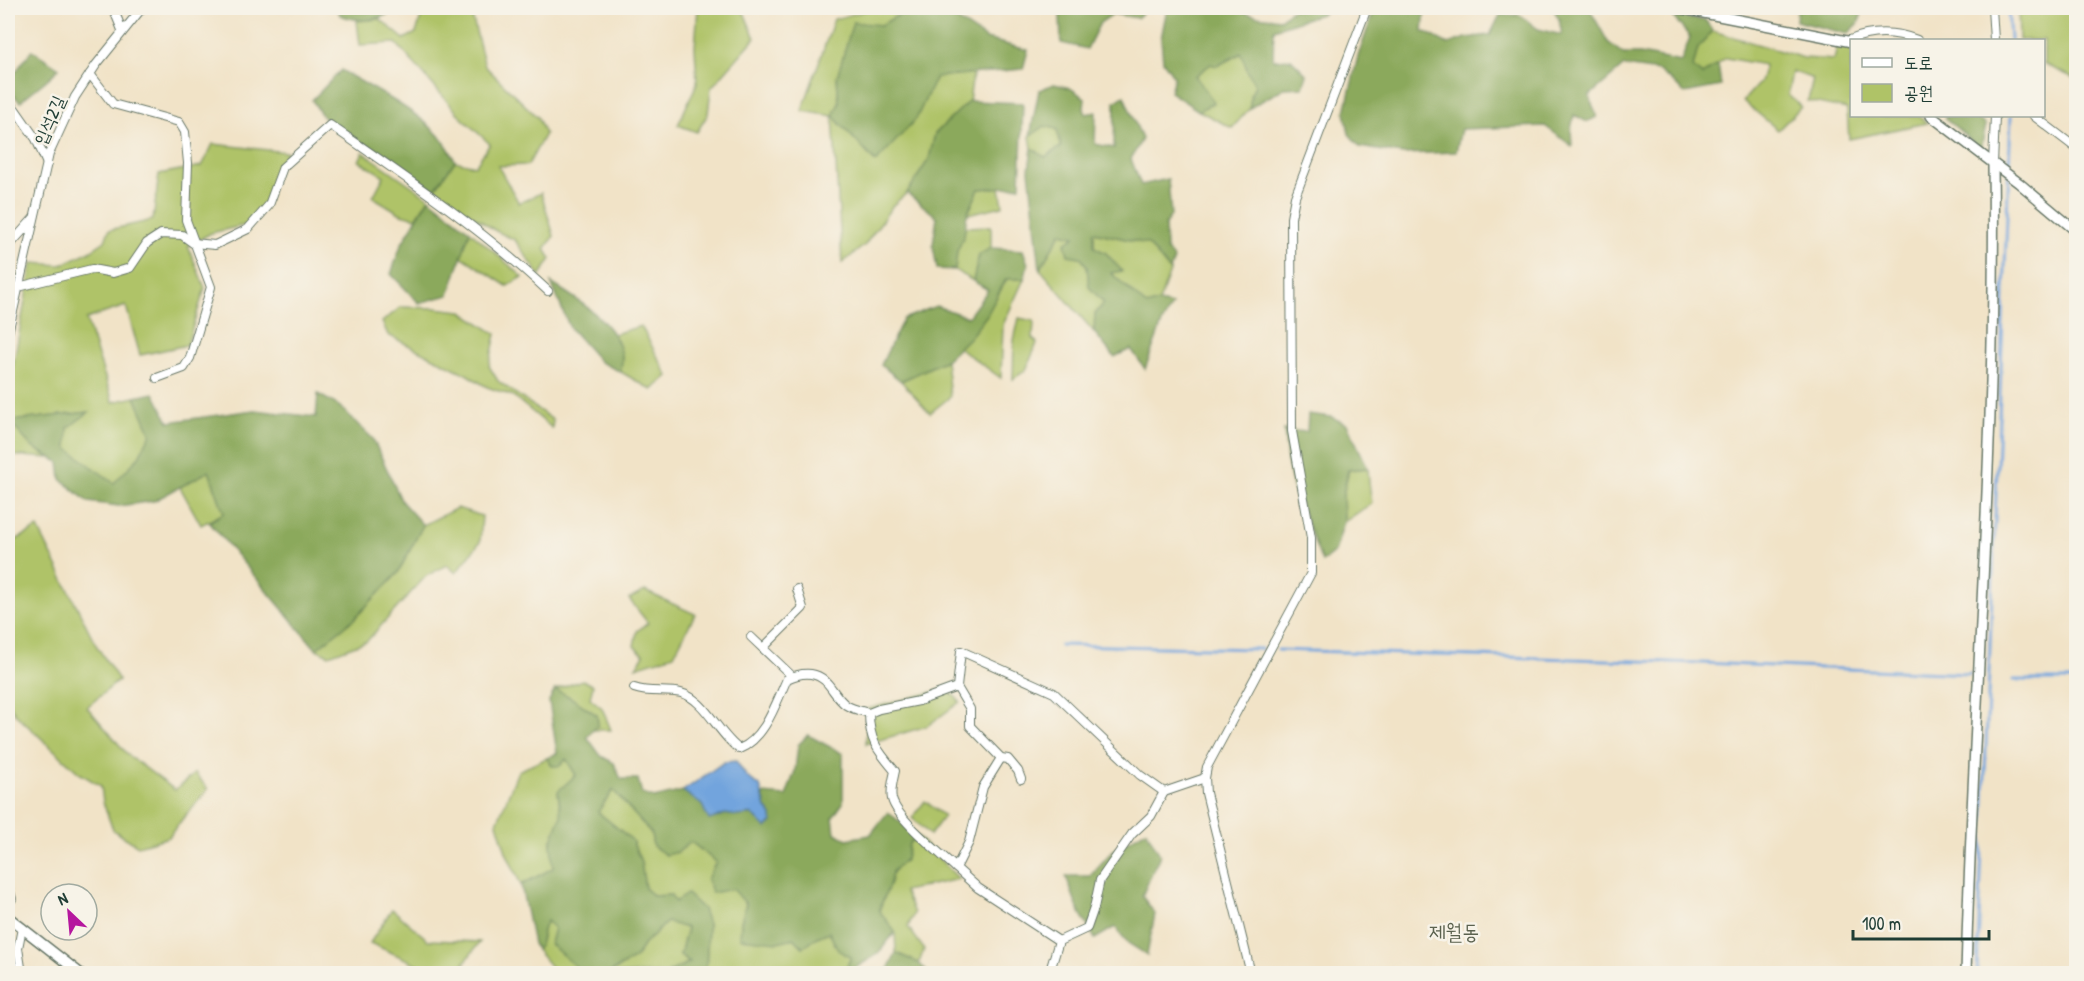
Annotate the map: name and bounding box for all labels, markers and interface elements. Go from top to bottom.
legend [1850,39,2045,117]
text: 도로 [1904,50,1933,75]
text: 공원 [1904,80,1933,105]
street label: 입석2길 [27,91,71,149]
north arrow [39,882,99,942]
text: N [54,887,72,910]
scale bar [1853,903,1990,941]
text: 100 m [1862,911,1901,936]
district label: 제월동 [1429,917,1479,946]

